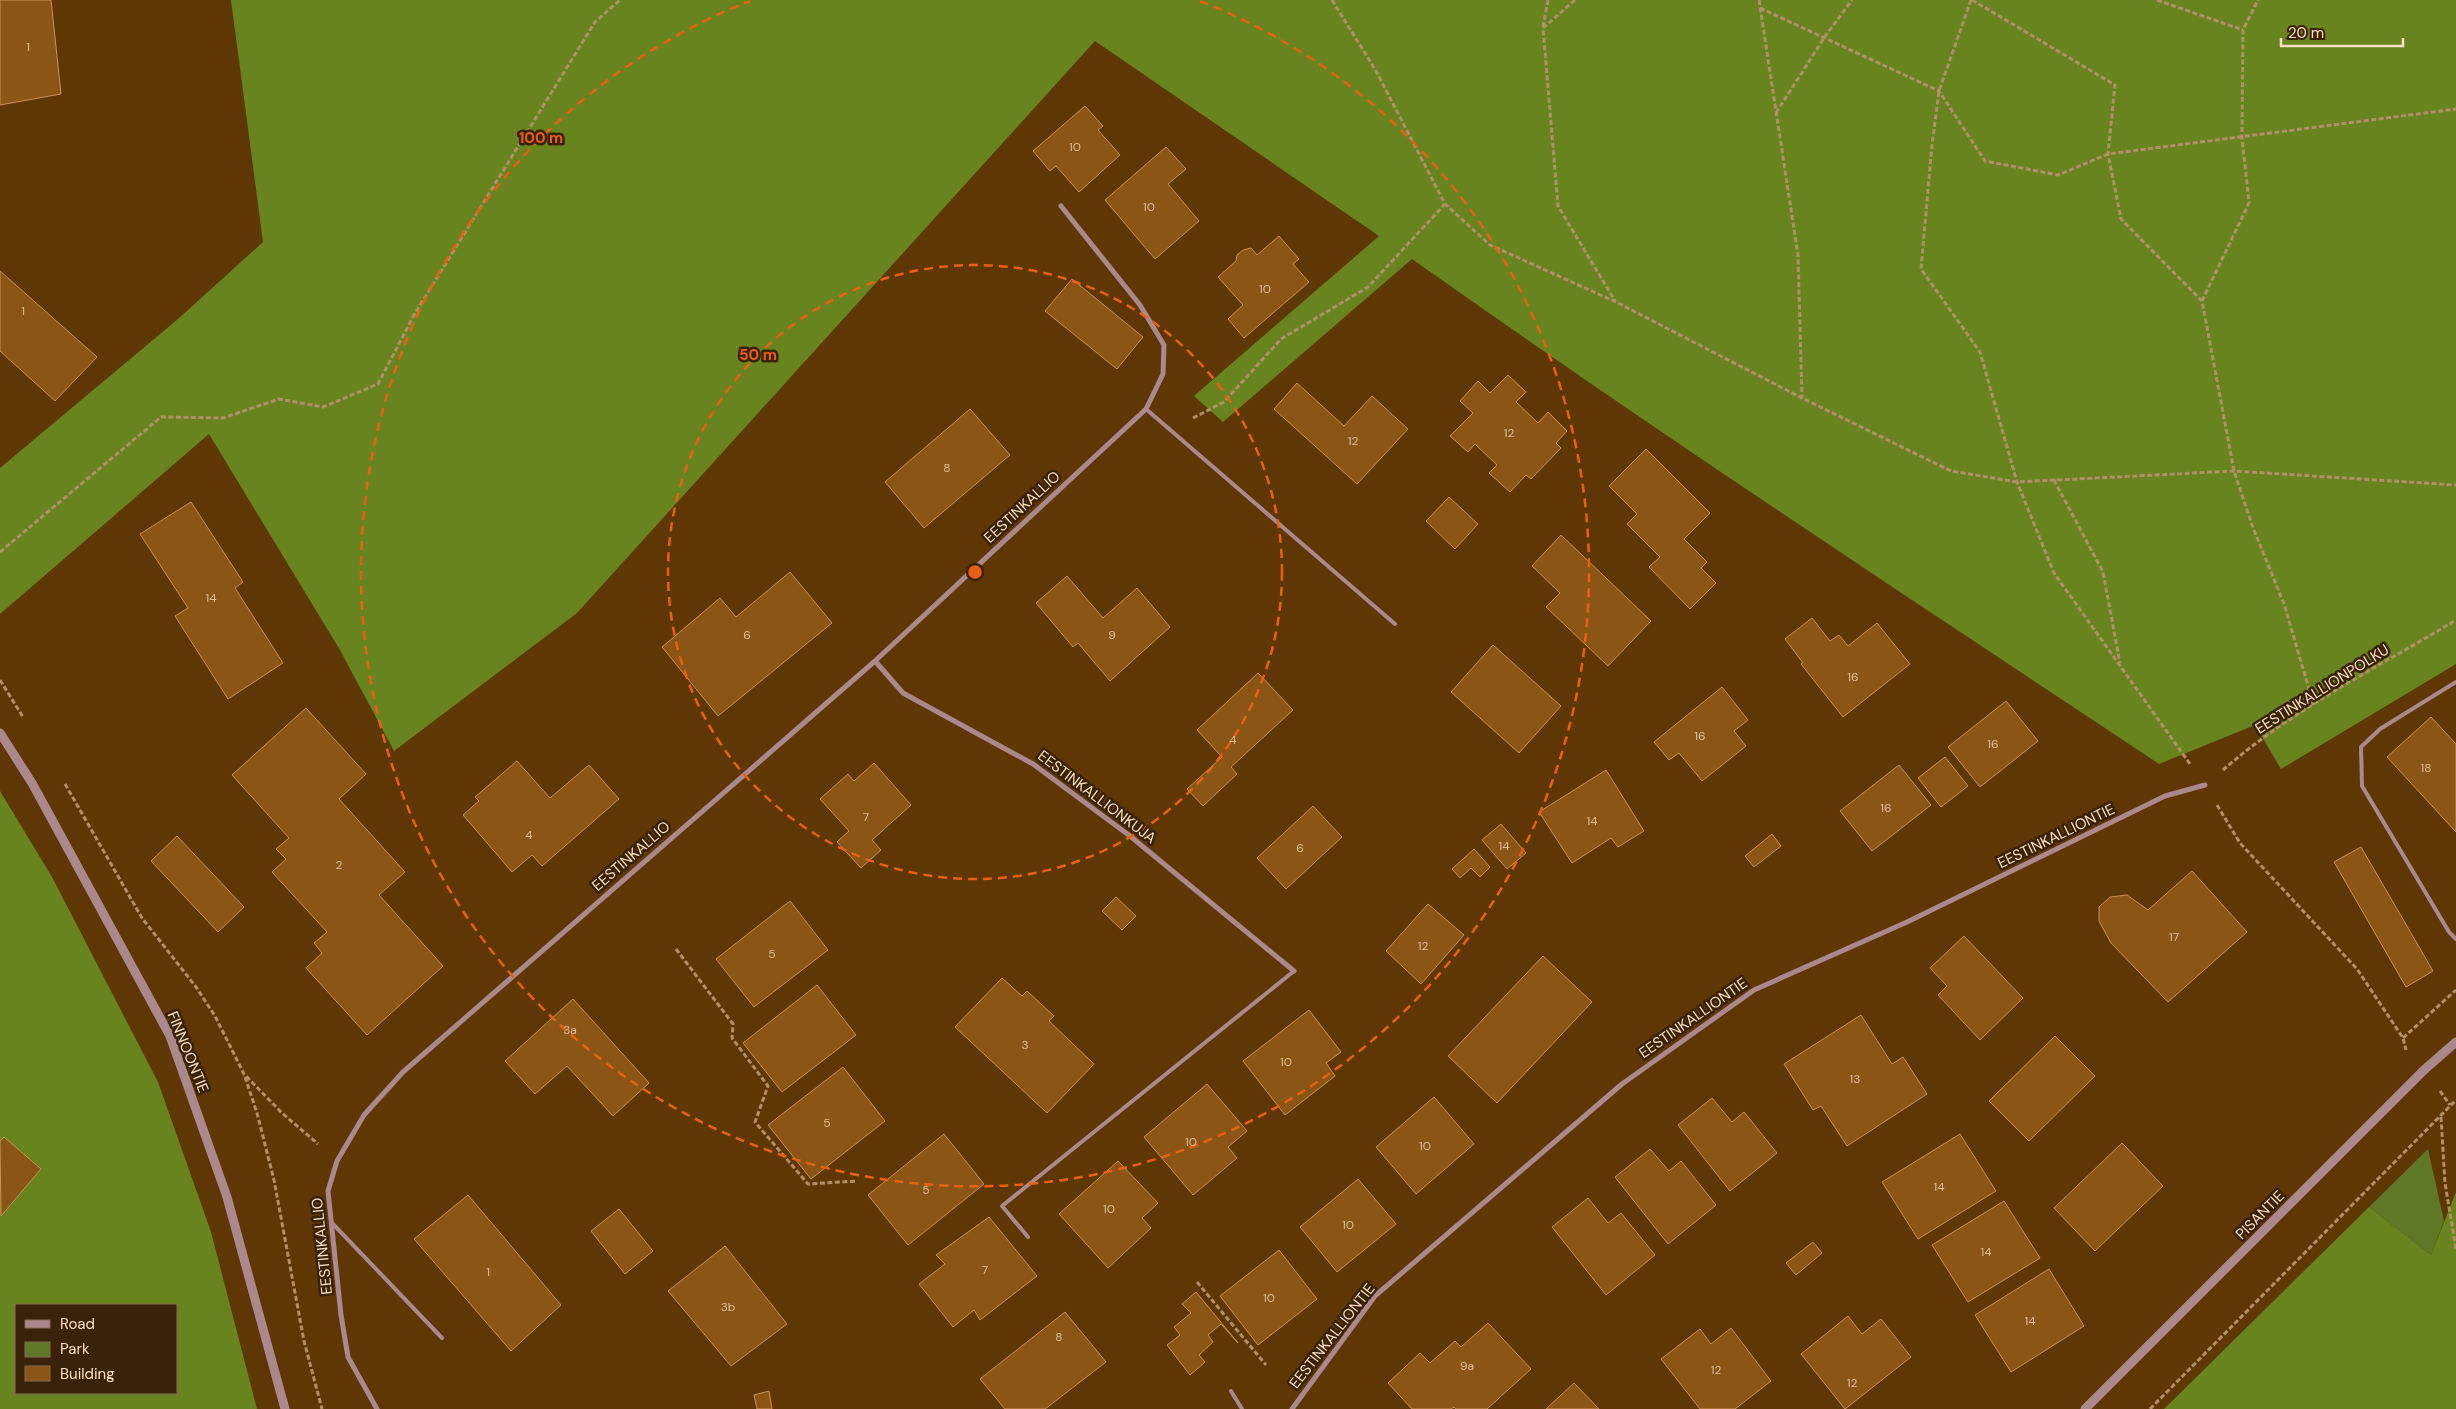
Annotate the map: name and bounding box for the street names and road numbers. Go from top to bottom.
street label: EESTINKALLIO [980,466,1064,548]
street label: EESTINKALLIONPOLKU [2251,640,2393,738]
street label: EESTINKALLIONKUJA [1034,746,1160,848]
street label: EESTINKALLIONTIE [1994,799,2118,873]
street label: EESTINKALLIO [588,817,674,895]
street label: EESTINKALLIONTIE [1635,973,1751,1063]
street label: FINNOONTIE [163,1008,213,1096]
street label: PISANTIE [2231,1186,2289,1244]
street label: EESTINKALLIO [307,1197,337,1295]
street label: EESTINKALLIONTIE [1285,1279,1379,1393]

